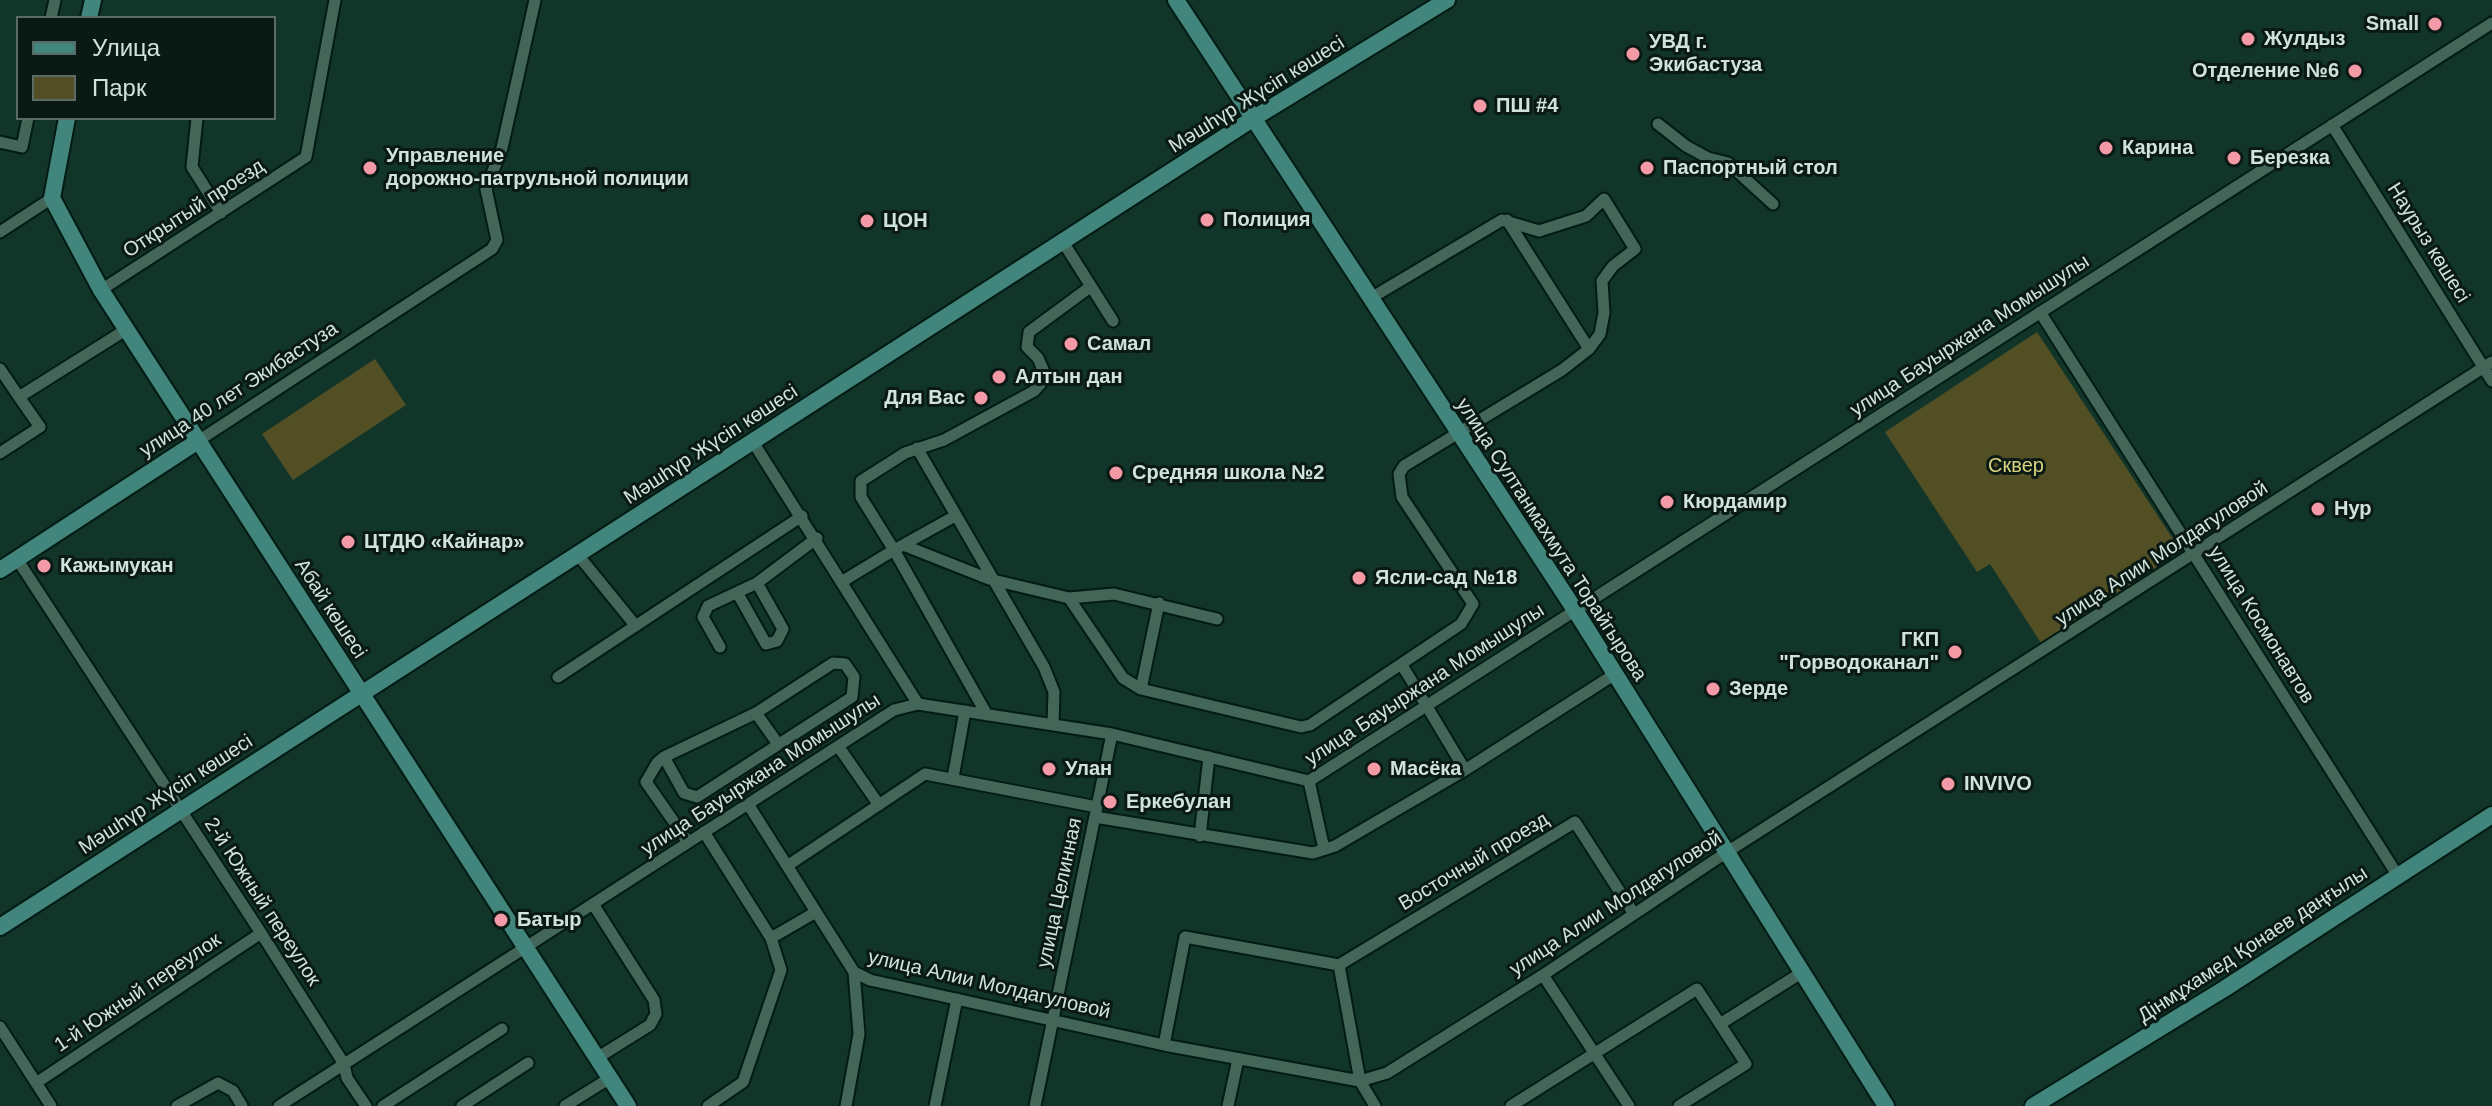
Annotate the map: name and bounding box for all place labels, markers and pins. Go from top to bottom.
place label: Small [2366,12,2419,36]
marker: Small [2426,15,2444,33]
place label: Жулдыз [2264,27,2345,51]
place label: УВД г. Экибастуза [1649,30,1762,77]
marker: Жулдыз [2239,30,2257,48]
marker: УВД г. Экибастуза [1624,45,1642,63]
place label: Отделение №6 [2192,59,2339,83]
marker: Отделение №6 [2346,62,2364,80]
place label: ПШ #4 [1496,94,1558,118]
marker: ПШ #4 [1471,97,1489,115]
place label: Карина [2122,136,2193,160]
marker: Карина [2097,139,2115,157]
place label: Управление дорожно-патрульной полиции [386,144,689,191]
place label: Березка [2250,146,2330,170]
marker: Березка [2225,149,2243,167]
place label: Паспортный стол [1663,156,1838,180]
marker: Управление дорожно-патрульной полиции [361,159,379,177]
marker: Паспортный стол [1638,159,1656,177]
place label: Полиция [1223,208,1310,232]
place label: ЦОН [883,209,928,233]
marker: Полиция [1198,211,1216,229]
marker: ЦОН [858,212,876,230]
place label: Самал [1087,332,1151,356]
marker: Самал [1062,335,1080,353]
place label: Алтын дан [1015,365,1123,389]
marker: Алтын дан [990,368,1008,386]
place label: Для Вас [884,386,965,410]
marker: Для Вас [972,389,990,407]
place label: Средняя школа №2 [1132,461,1324,485]
marker: Средняя школа №2 [1107,464,1125,482]
place label: Кюрдамир [1683,490,1787,514]
marker: Кюрдамир [1658,493,1676,511]
place label: Нур [2334,497,2372,521]
marker: Нур [2309,500,2327,518]
place label: ЦТДЮ «Кайнар» [364,530,524,554]
marker: ЦТДЮ «Кайнар» [339,533,357,551]
place label: Кажымукан [60,554,174,578]
marker: Кажымукан [35,557,53,575]
place label: Ясли-сад №18 [1375,566,1517,590]
marker: Ясли-сад №18 [1350,569,1368,587]
place label: ГКП "Горводоканал" [1779,628,1939,675]
marker: ГКП "Горводоканал" [1946,643,1964,661]
place label: Зерде [1729,677,1788,701]
marker: Зерде [1704,680,1722,698]
place label: Улан [1065,757,1112,781]
place label: Масёка [1390,757,1461,781]
marker: Улан [1040,760,1058,778]
marker: Масёка [1365,760,1383,778]
place label: INVIVO [1964,772,2032,796]
marker: INVIVO [1939,775,1957,793]
place label: Еркебулан [1126,790,1231,814]
marker: Еркебулан [1101,793,1119,811]
place label: Батыр [517,908,582,932]
marker: Батыр [492,911,510,929]

